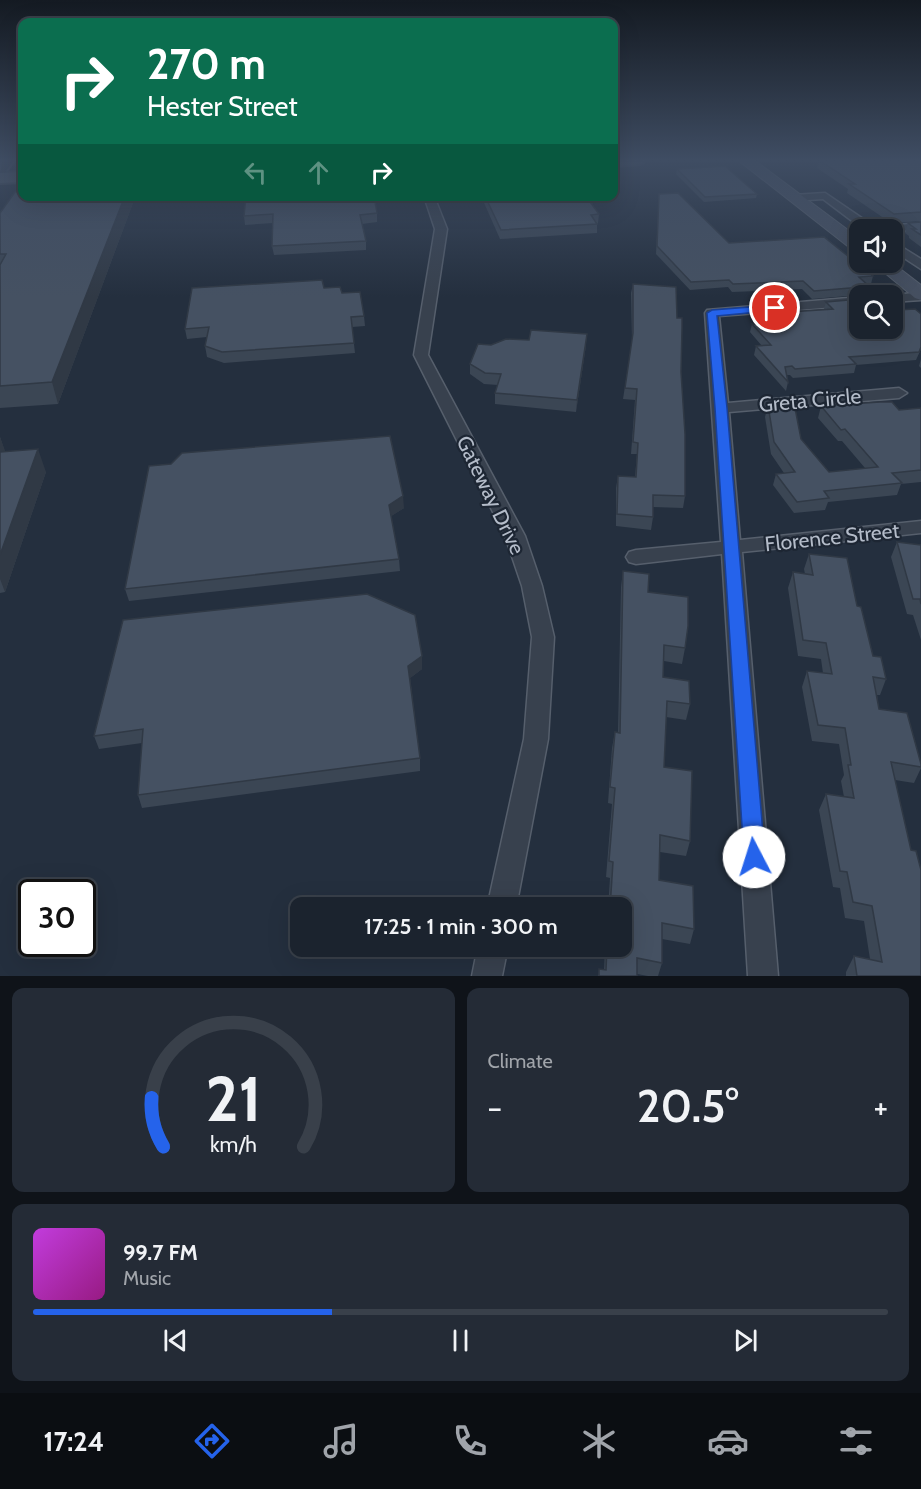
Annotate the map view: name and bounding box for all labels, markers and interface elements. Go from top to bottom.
text: 270 m [147,38,266,90]
icon: right [48,42,126,120]
text: Hester Street [147,90,298,123]
icon: left [239,156,272,189]
icon: ahead [302,156,335,189]
icon: right [365,156,398,189]
map controls [849,219,903,339]
button: sound [849,219,903,273]
pin [749,282,800,333]
button: search [849,285,903,339]
icon: arrive [758,291,791,324]
street label: Greta Circle [758,383,862,417]
street label: Gateway Drive [451,432,531,559]
street label: Florence Street [764,518,900,556]
position arrow [722,825,786,889]
speed limit sign: 30 [18,879,96,957]
text: 17:25 · 1 min · 300 m [364,913,558,940]
text: Climate [488,1049,553,1073]
text: 21 [205,1061,261,1137]
text: 20.5° [637,1079,739,1133]
text: − [488,1087,502,1127]
text: + [873,1087,888,1127]
text: km/h [210,1131,257,1157]
text: 99.7 FM [123,1239,198,1266]
text: Music [123,1266,171,1290]
icon: previous [159,1324,192,1357]
icon: pause [444,1324,477,1357]
icon: next [729,1324,762,1357]
icon: directions [191,1420,233,1462]
icon: music [320,1420,362,1462]
icon: phone [449,1420,491,1462]
icon: climate [578,1420,620,1462]
icon: car [707,1420,749,1462]
icon: filters [835,1420,877,1462]
text: 17:24 [43,1425,104,1458]

